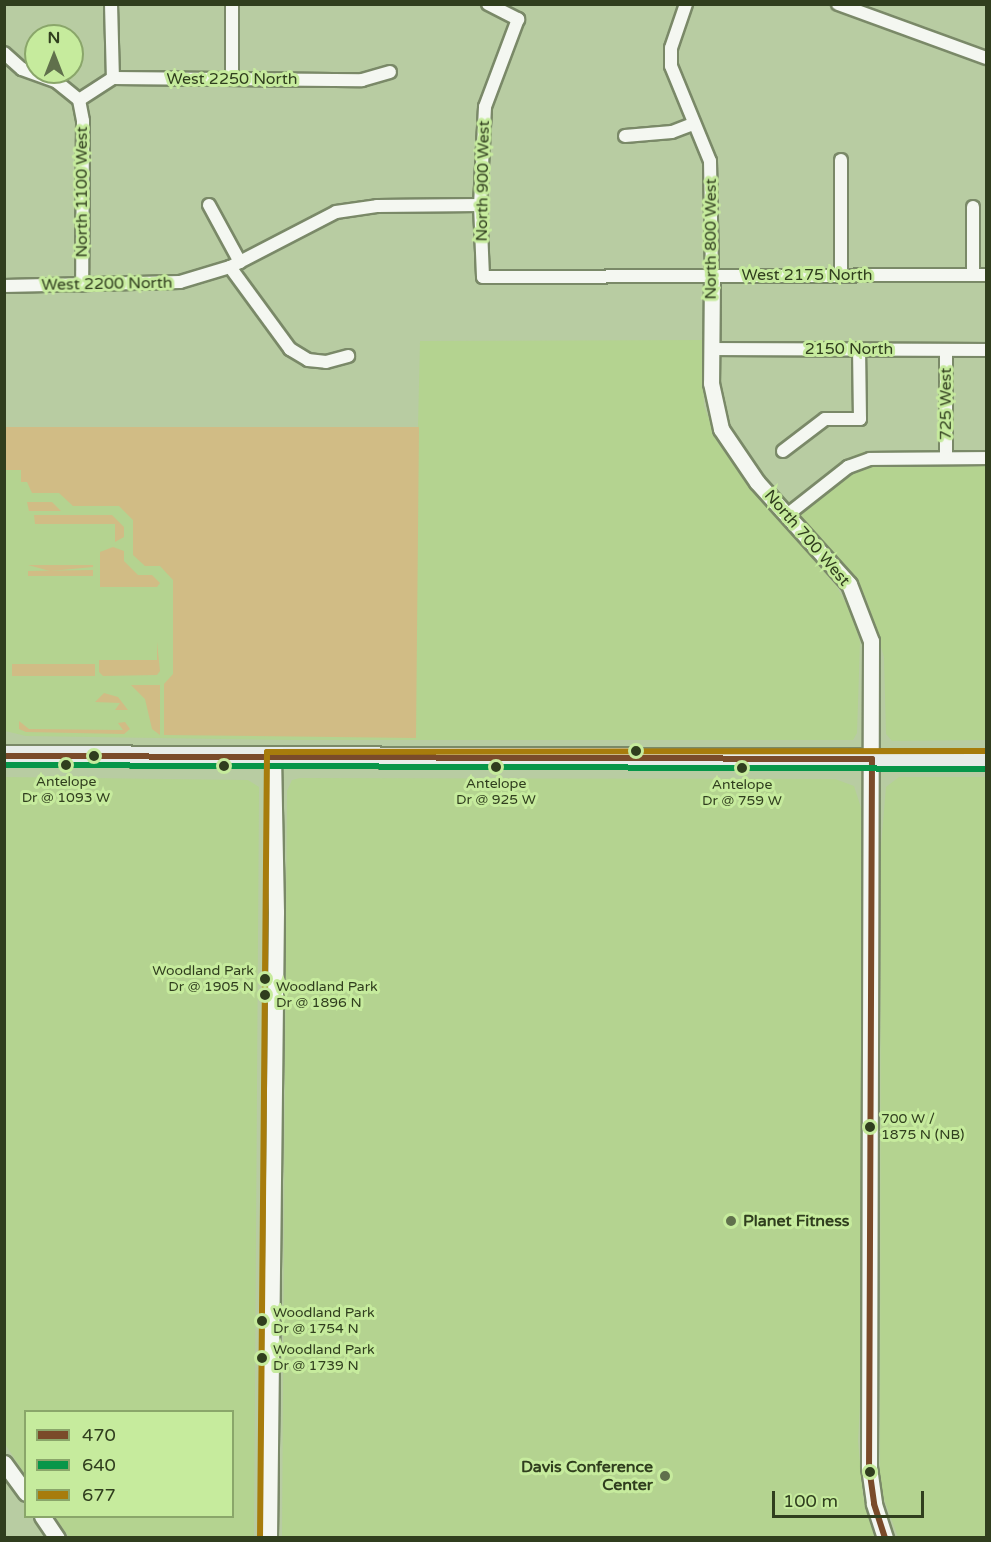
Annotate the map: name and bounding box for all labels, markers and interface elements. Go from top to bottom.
north arrow [24,24,84,84]
text: N [48,28,60,48]
street label: West 2250 North [166,69,298,89]
street label: North 900 West [472,120,494,242]
street label: North 1100 West [72,126,92,258]
street label: North 800 West [701,178,721,300]
street label: West 2175 North [741,265,873,285]
street label: West 2200 North [41,273,173,295]
street label: 2150 North [805,339,893,359]
street label: 725 West [936,368,956,440]
street label: North 700 West [760,486,854,590]
unlabelled marker [630,745,642,757]
unlabelled marker [88,750,100,762]
marker: Antelope Dr @ 1093 W [60,759,72,771]
unlabelled marker [218,760,230,772]
marker: Antelope Dr @ 925 W [490,761,502,773]
marker: Antelope Dr @ 759 W [736,762,748,774]
place label: Antelope Dr @ 1093 W [22,774,110,807]
place label: Antelope Dr @ 925 W [456,776,536,808]
place label: Antelope Dr @ 759 W [702,777,782,810]
place label: Woodland Park Dr @ 1905 N [152,963,254,996]
marker: Woodland Park Dr @ 1905 N [259,973,271,985]
place label: Woodland Park Dr @ 1896 N [276,979,378,1012]
marker: Woodland Park Dr @ 1896 N [259,989,271,1001]
place label: 700 W / 1875 N (NB) [881,1111,964,1144]
marker: 700 W / 1875 N (NB) [864,1121,876,1133]
place label: Planet Fitness [743,1211,850,1231]
marker: Planet Fitness [724,1214,738,1228]
place label: Woodland Park Dr @ 1754 N [273,1305,375,1338]
marker: Woodland Park Dr @ 1754 N [256,1315,268,1327]
place label: Woodland Park Dr @ 1739 N [273,1342,375,1374]
marker: Woodland Park Dr @ 1739 N [256,1352,268,1364]
legend [24,1410,234,1518]
text: 470 [82,1424,116,1446]
text: 640 [82,1454,116,1476]
place label: Davis Conference Center [521,1457,653,1495]
unlabelled marker [864,1466,876,1478]
marker: Davis Conference Center [658,1469,672,1483]
scale bar [775,1479,926,1517]
text: 677 [82,1484,116,1506]
text: 100 m [783,1490,838,1512]

